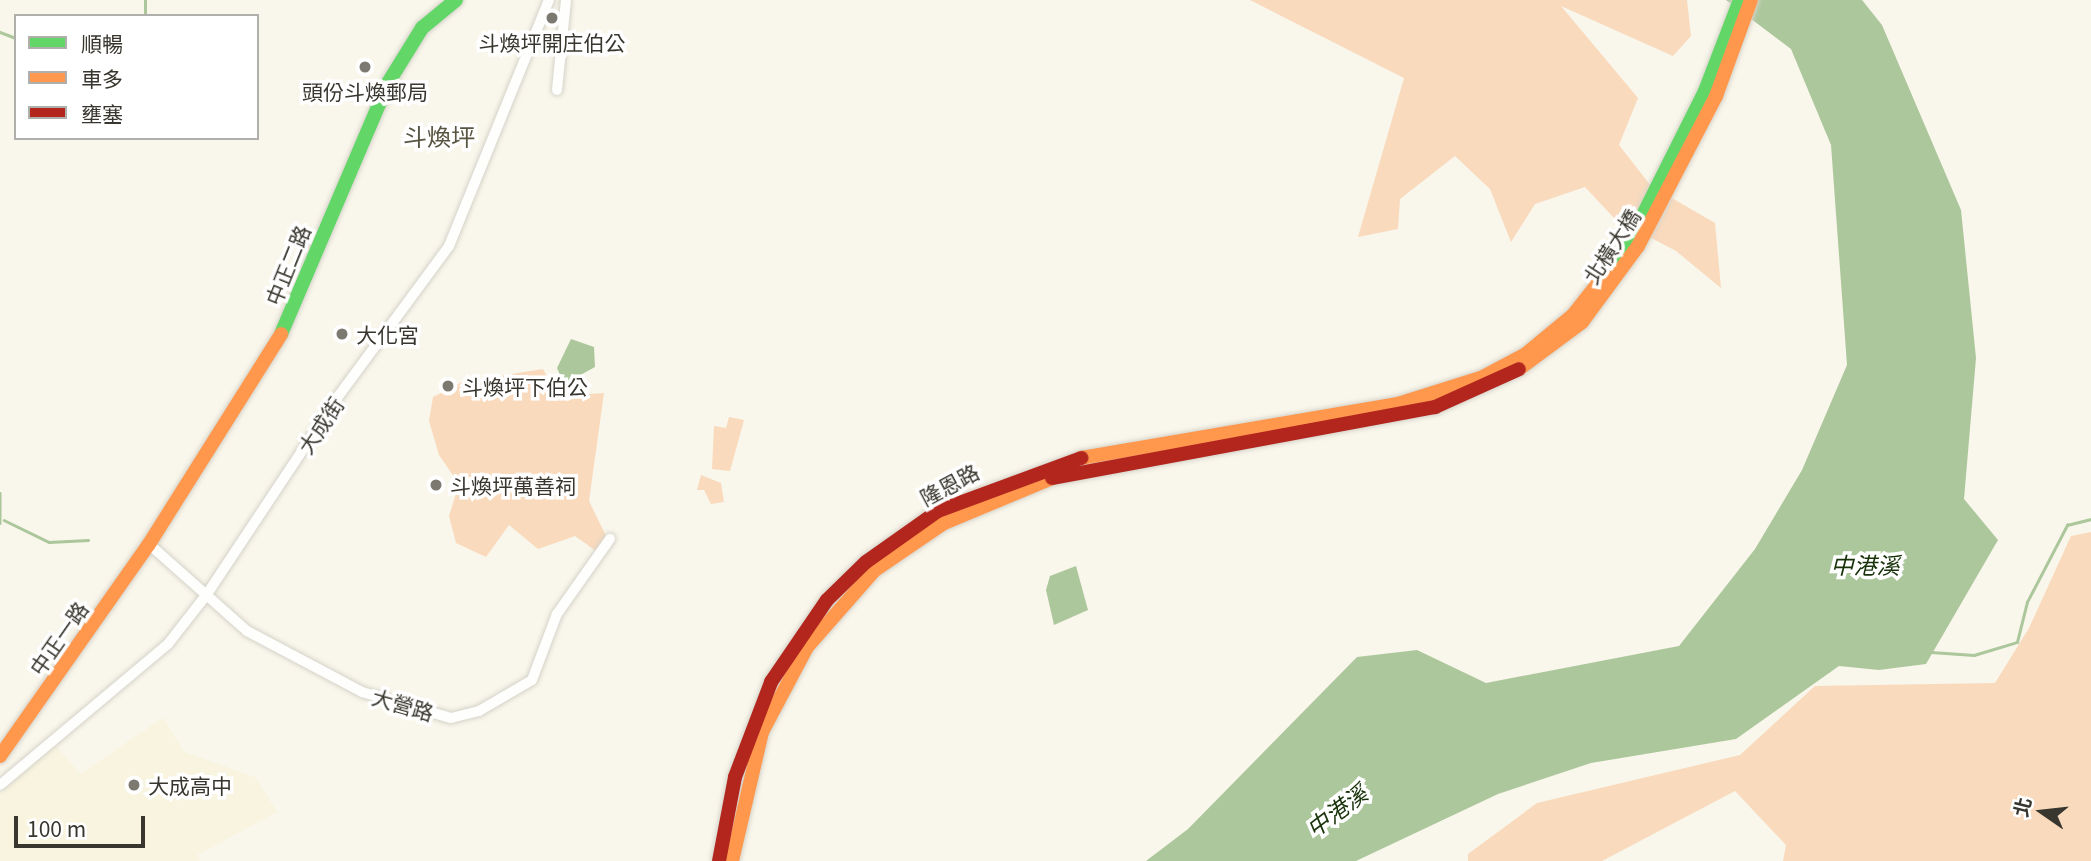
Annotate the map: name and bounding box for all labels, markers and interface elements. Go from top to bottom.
marker: 斗煥坪開庄伯公 [544,10,560,26]
legend [14,14,259,140]
text: 順暢 [81,28,123,58]
place label: 斗煥坪開庄伯公 [479,29,625,55]
marker: 頭份斗煥郵局 [357,59,373,75]
text: 車多 [81,63,123,93]
place label: 頭份斗煥郵局 [302,78,428,104]
text: 壅塞 [81,98,123,128]
district label: 斗煥坪 [403,122,475,150]
street label: 北橫大橋 [1578,204,1644,288]
street label: 中正二路 [260,221,314,309]
place label: 大化宮 [356,321,419,347]
marker: 大化宮 [334,326,350,342]
place label: 斗煥坪下伯公 [462,373,588,399]
marker: 斗煥坪下伯公 [440,378,456,394]
street label: 大成街 [292,392,348,458]
street label: 隆恩路 [915,458,983,510]
place label: 斗煥坪萬善祠 [450,472,576,498]
marker: 斗煥坪萬善祠 [428,477,444,493]
water label: 中港溪 [1831,550,1899,578]
street label: 中正一路 [24,596,92,680]
street label: 大營路 [369,683,437,725]
place label: 大成高中 [148,772,232,798]
marker: 大成高中 [126,777,142,793]
north arrow [2007,777,2077,847]
water label: 中港溪 [1300,778,1372,842]
text: 北 [2006,794,2037,819]
scale bar [18,802,149,846]
text: 100 m [27,813,86,843]

